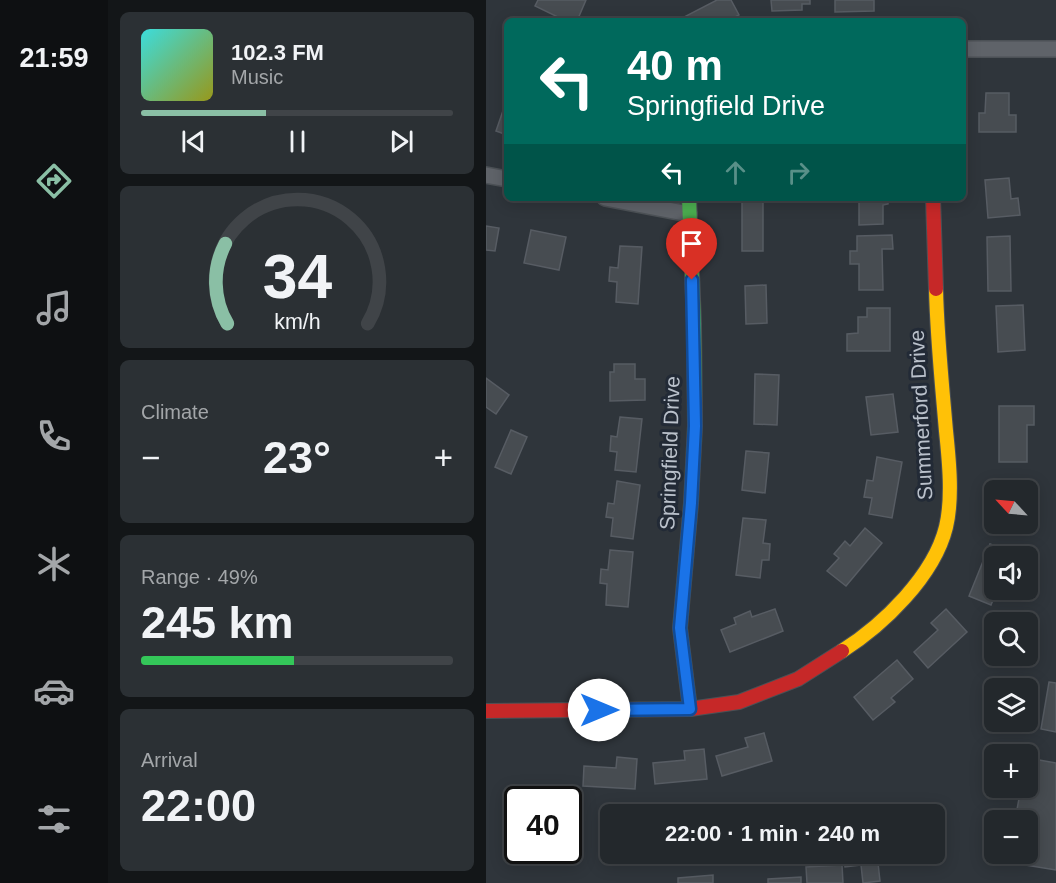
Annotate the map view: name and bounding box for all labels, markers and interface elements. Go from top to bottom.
text: 102.3 FM [231,40,324,65]
icon: left [528,42,606,120]
text: 40 m [627,42,723,89]
text: 21:59 [19,43,89,73]
text: Music [231,66,283,88]
text: Springfield Drive [627,91,825,121]
icon: previous [177,125,210,158]
icon: pause [281,125,314,158]
icon: next [385,125,418,158]
icon: left [656,156,689,189]
icon: ahead [719,156,752,189]
icon: right [782,156,815,189]
icon: directions [33,160,75,202]
pin [666,218,717,280]
icon: arrive [675,227,708,260]
text: 34 [262,242,332,311]
icon: music [33,287,75,329]
text: km/h [274,311,320,335]
street label: Summerford Drive [905,329,936,501]
street label: Springfield Drive [655,376,684,530]
text: Climate [141,401,209,423]
icon: phone [33,415,75,457]
text: 23° [263,432,331,483]
text: − [141,439,160,476]
text: + [434,439,453,476]
north arrow [984,480,1038,534]
map controls [984,480,1038,864]
icon: climate [33,543,75,585]
button: sound [984,546,1038,600]
text: Range · 49% [141,566,258,588]
text: 245 km [141,597,294,648]
button: search [984,612,1038,666]
icon: car [33,670,75,712]
position arrow [567,678,631,742]
button: layers [984,678,1038,732]
button: + [984,744,1038,798]
text: Arrival [141,749,198,771]
text: 22:00 [141,780,256,831]
speed limit sign: 40 [504,786,582,864]
icon: filters [33,798,75,840]
button: − [984,810,1038,864]
text: 22:00 · 1 min · 240 m [665,821,880,846]

